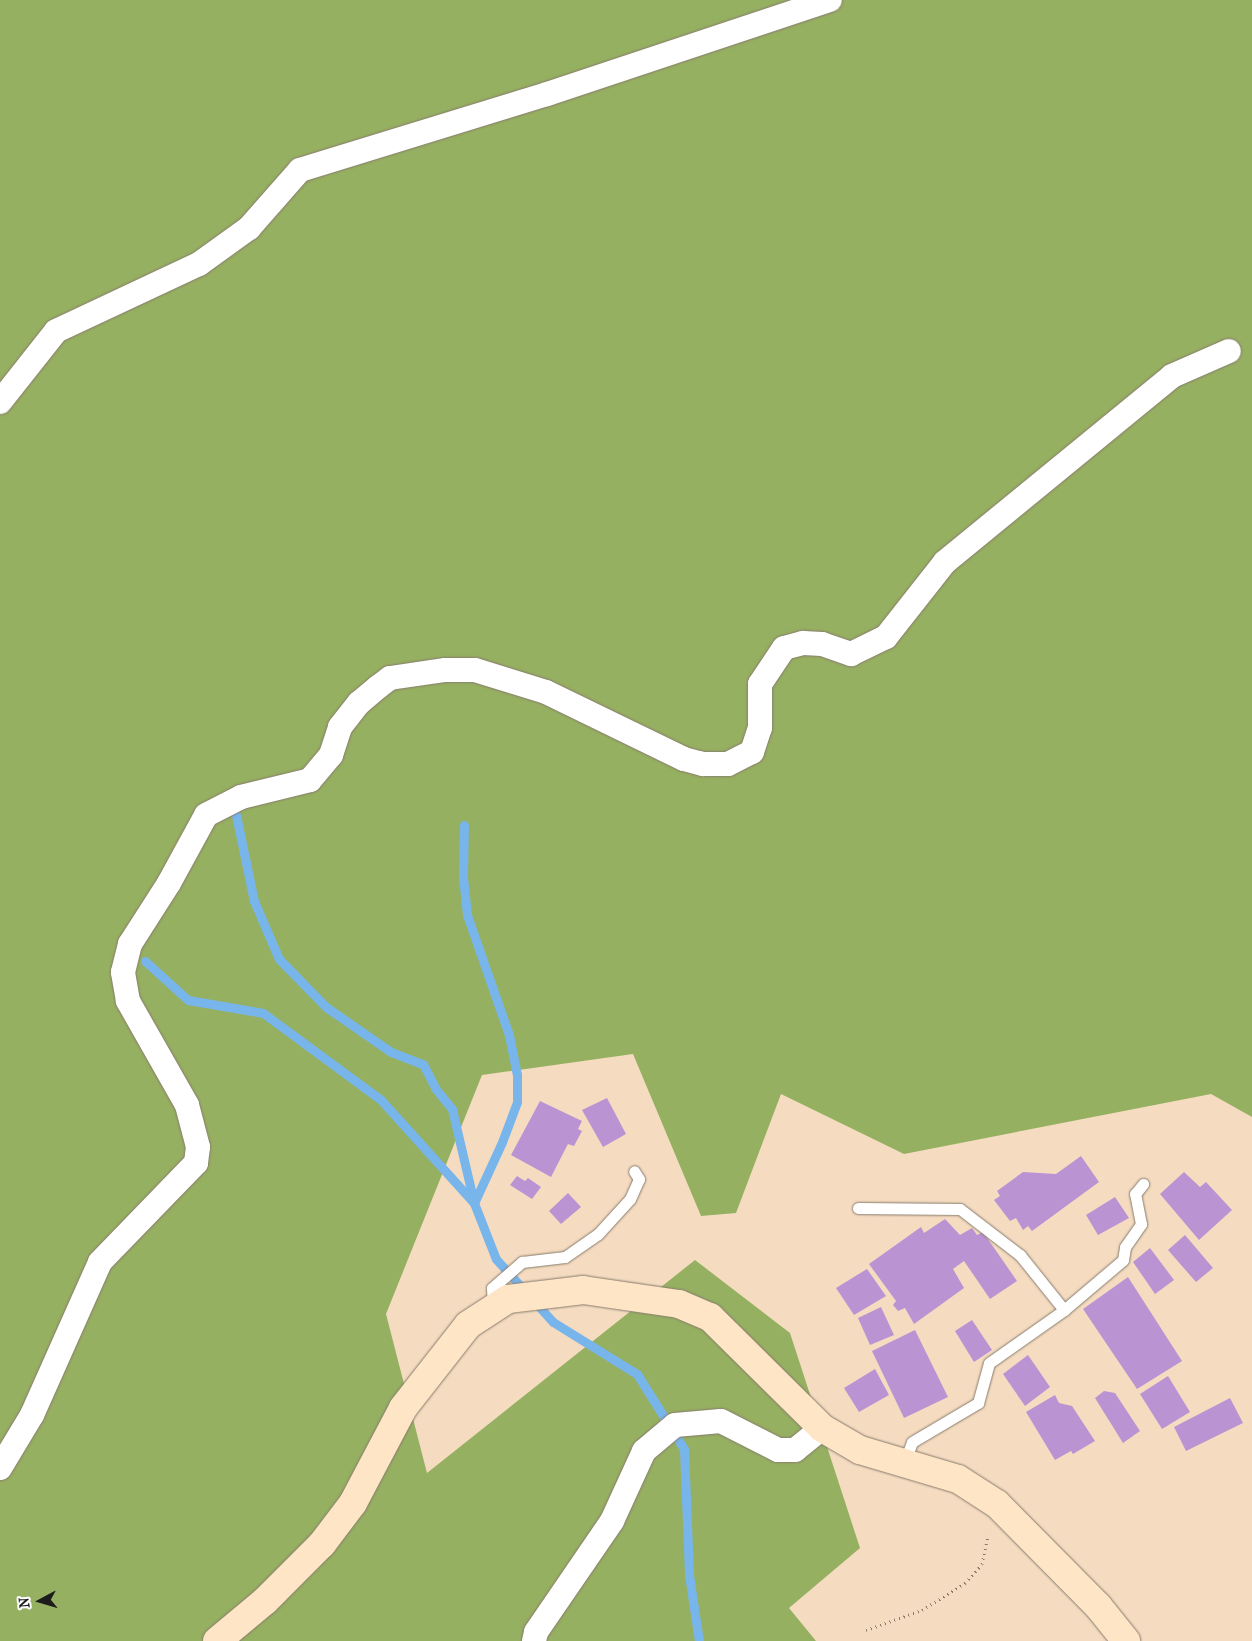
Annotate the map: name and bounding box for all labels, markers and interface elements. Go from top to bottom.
north arrow [15,1576,65,1626]
text: N [16,1596,34,1609]

